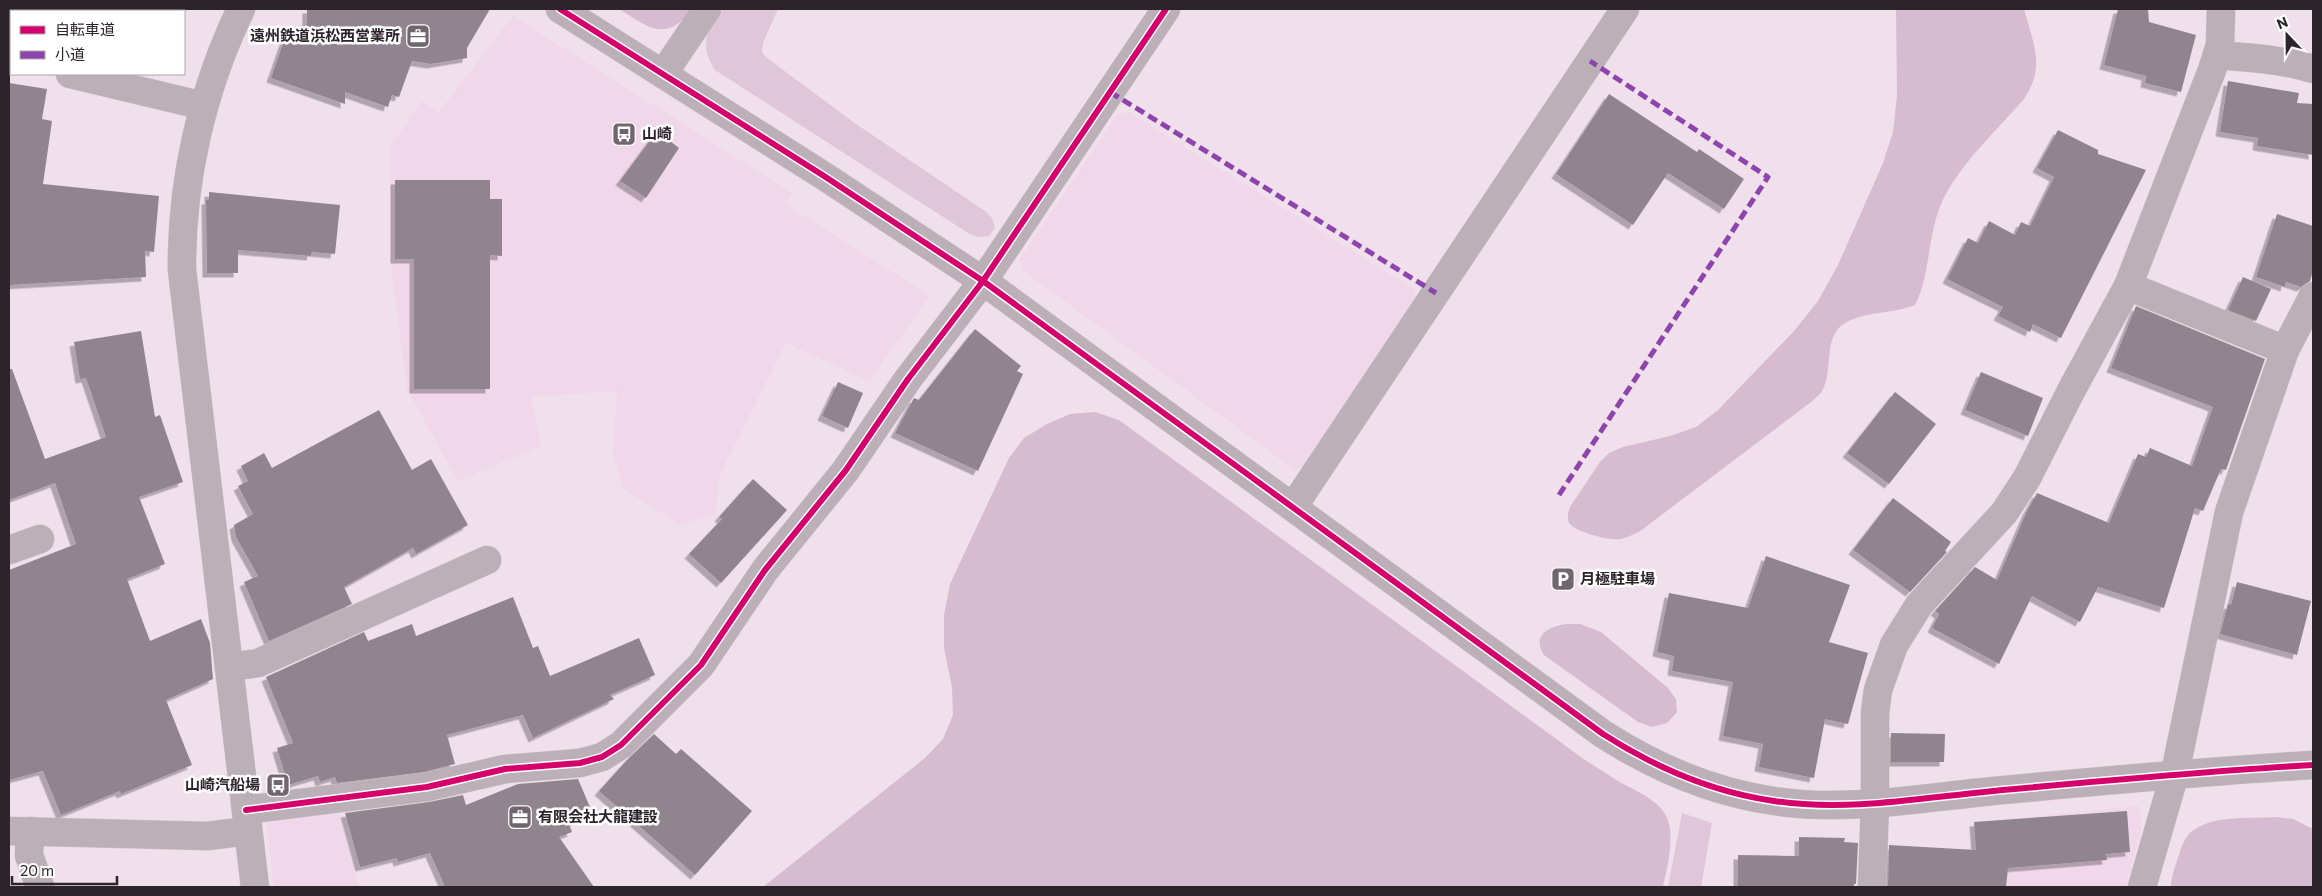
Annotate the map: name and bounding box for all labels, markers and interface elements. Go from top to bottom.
legend [10,10,185,75]
north arrow [2262,10,2312,60]
text: N [2274,13,2290,32]
text: 自転車道 [55,20,115,38]
office icon: 遠州鉄道浜松西営業所 [405,23,431,49]
place label: 遠州鉄道浜松西営業所 [250,26,400,44]
text: 小道 [55,45,85,63]
bus stop icon: 山崎 [611,121,637,147]
place label: 山崎 [642,124,672,142]
parking icon: 月極駐車場 [1550,566,1576,592]
place label: 月極駐車場 [1580,569,1655,587]
bus stop icon: 山崎汽船場 [265,772,291,798]
place label: 山崎汽船場 [185,775,260,793]
office icon: 有限会社大龍建設 [507,804,533,830]
place label: 有限会社大龍建設 [538,807,658,825]
scale bar [12,854,118,886]
text: 20 m [20,861,54,879]

